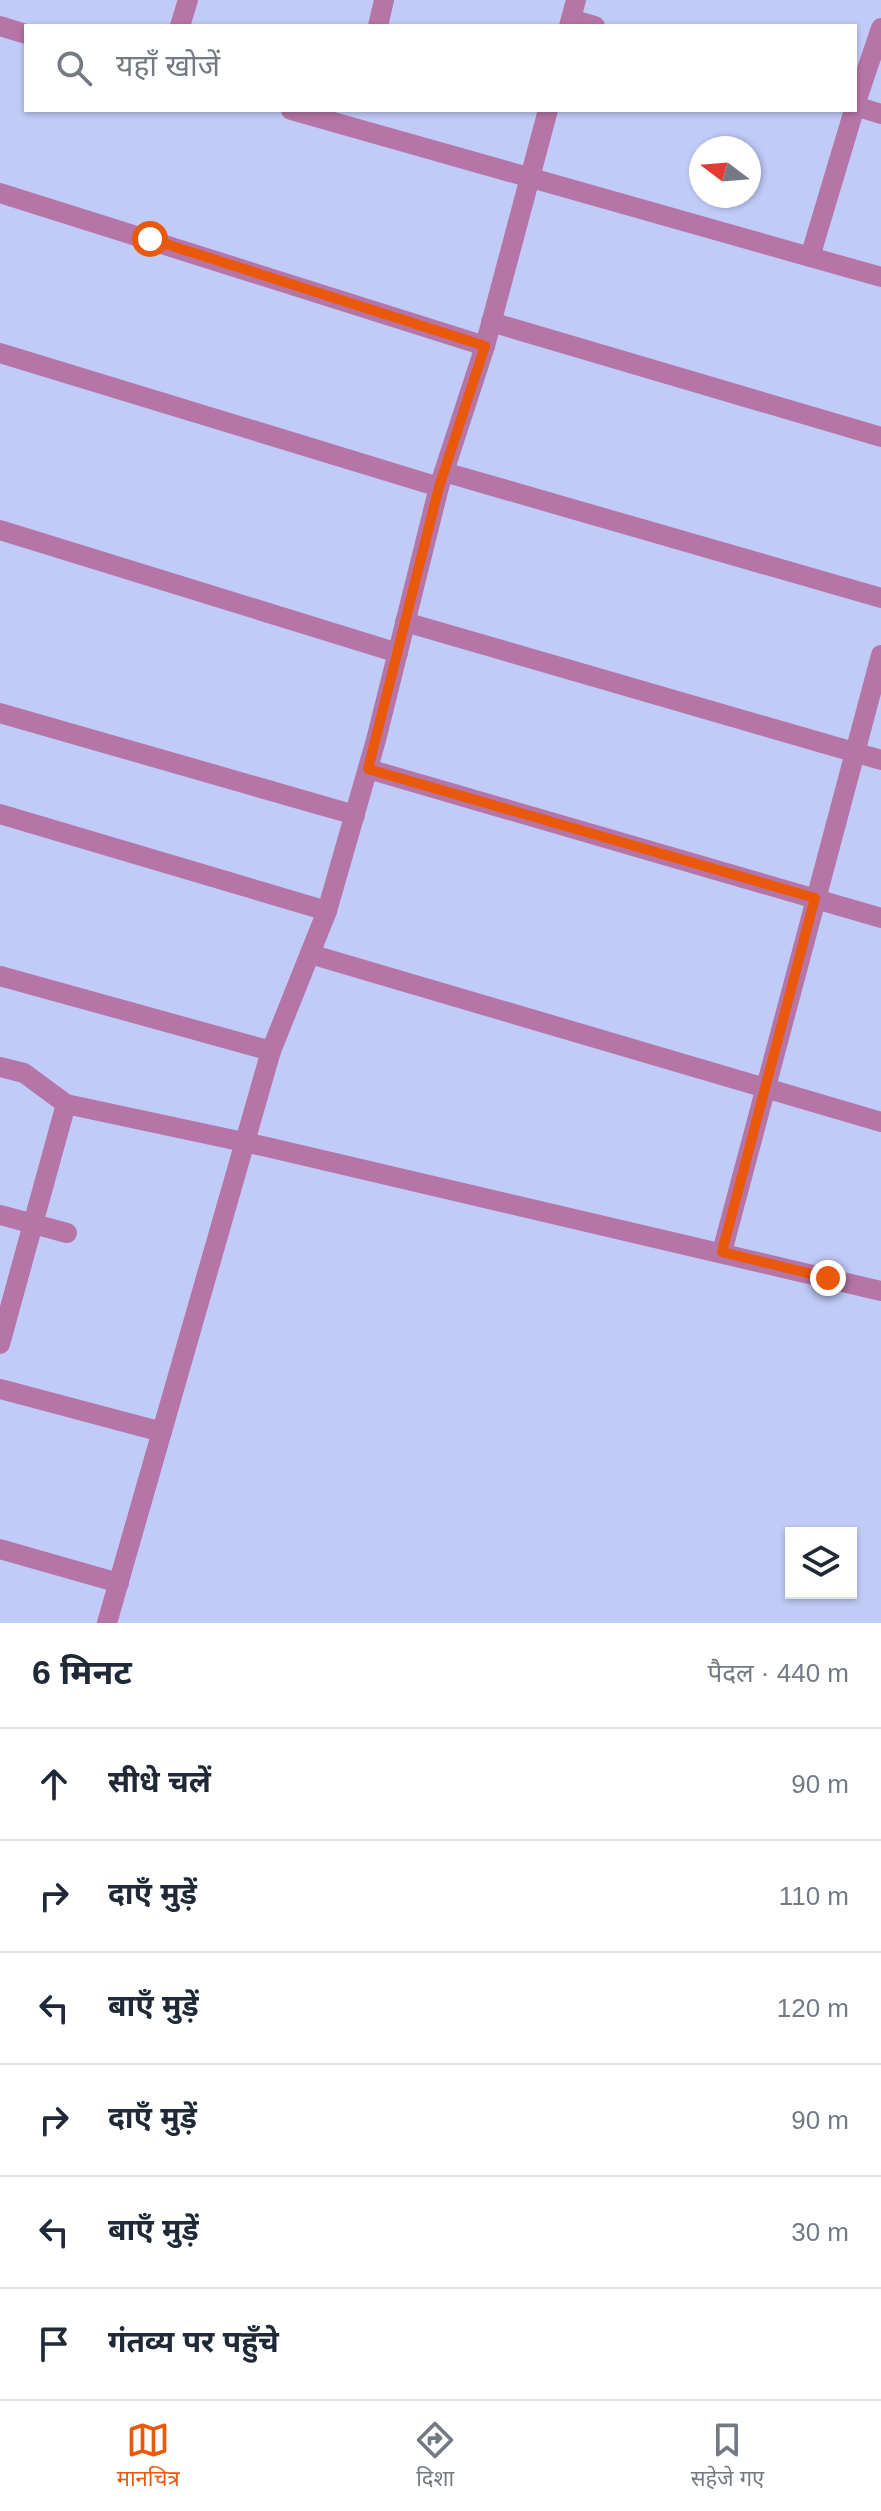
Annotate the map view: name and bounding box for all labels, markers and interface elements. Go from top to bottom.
search box [24,24,857,112]
icon: search [52,46,96,90]
text: यहाँ खोजें [116,49,220,82]
north arrow [689,136,761,208]
route start [132,221,168,257]
route end [810,1260,846,1296]
map controls [785,1527,857,1599]
button: layers [785,1527,857,1599]
text: 6 मिनट [32,1653,132,1691]
text: पैदल · 440 m [707,1658,849,1688]
icon: ahead [32,1762,76,1806]
text: सीधे चलें [108,1765,211,1798]
text: 90 m [791,1769,849,1799]
icon: right [32,1874,76,1918]
text: दाएँ मुड़ें [108,1877,197,1910]
text: 110 m [779,1881,849,1911]
icon: left [32,1986,76,2030]
text: बाएँ मुड़ें [108,1989,199,2022]
text: 120 m [777,1993,849,2023]
icon: right [32,2098,76,2142]
text: दाएँ मुड़ें [108,2101,197,2134]
text: 90 m [791,2105,849,2135]
icon: left [32,2210,76,2254]
text: बाएँ मुड़ें [108,2213,199,2246]
text: 30 m [791,2217,849,2247]
icon: arrive [32,2322,76,2366]
text: गंतव्य पर पहुँचे [108,2325,279,2358]
tab: मानचित्र [117,2418,180,2495]
tab: दिशा [413,2418,457,2495]
tab: सहेजे गए [691,2418,764,2495]

